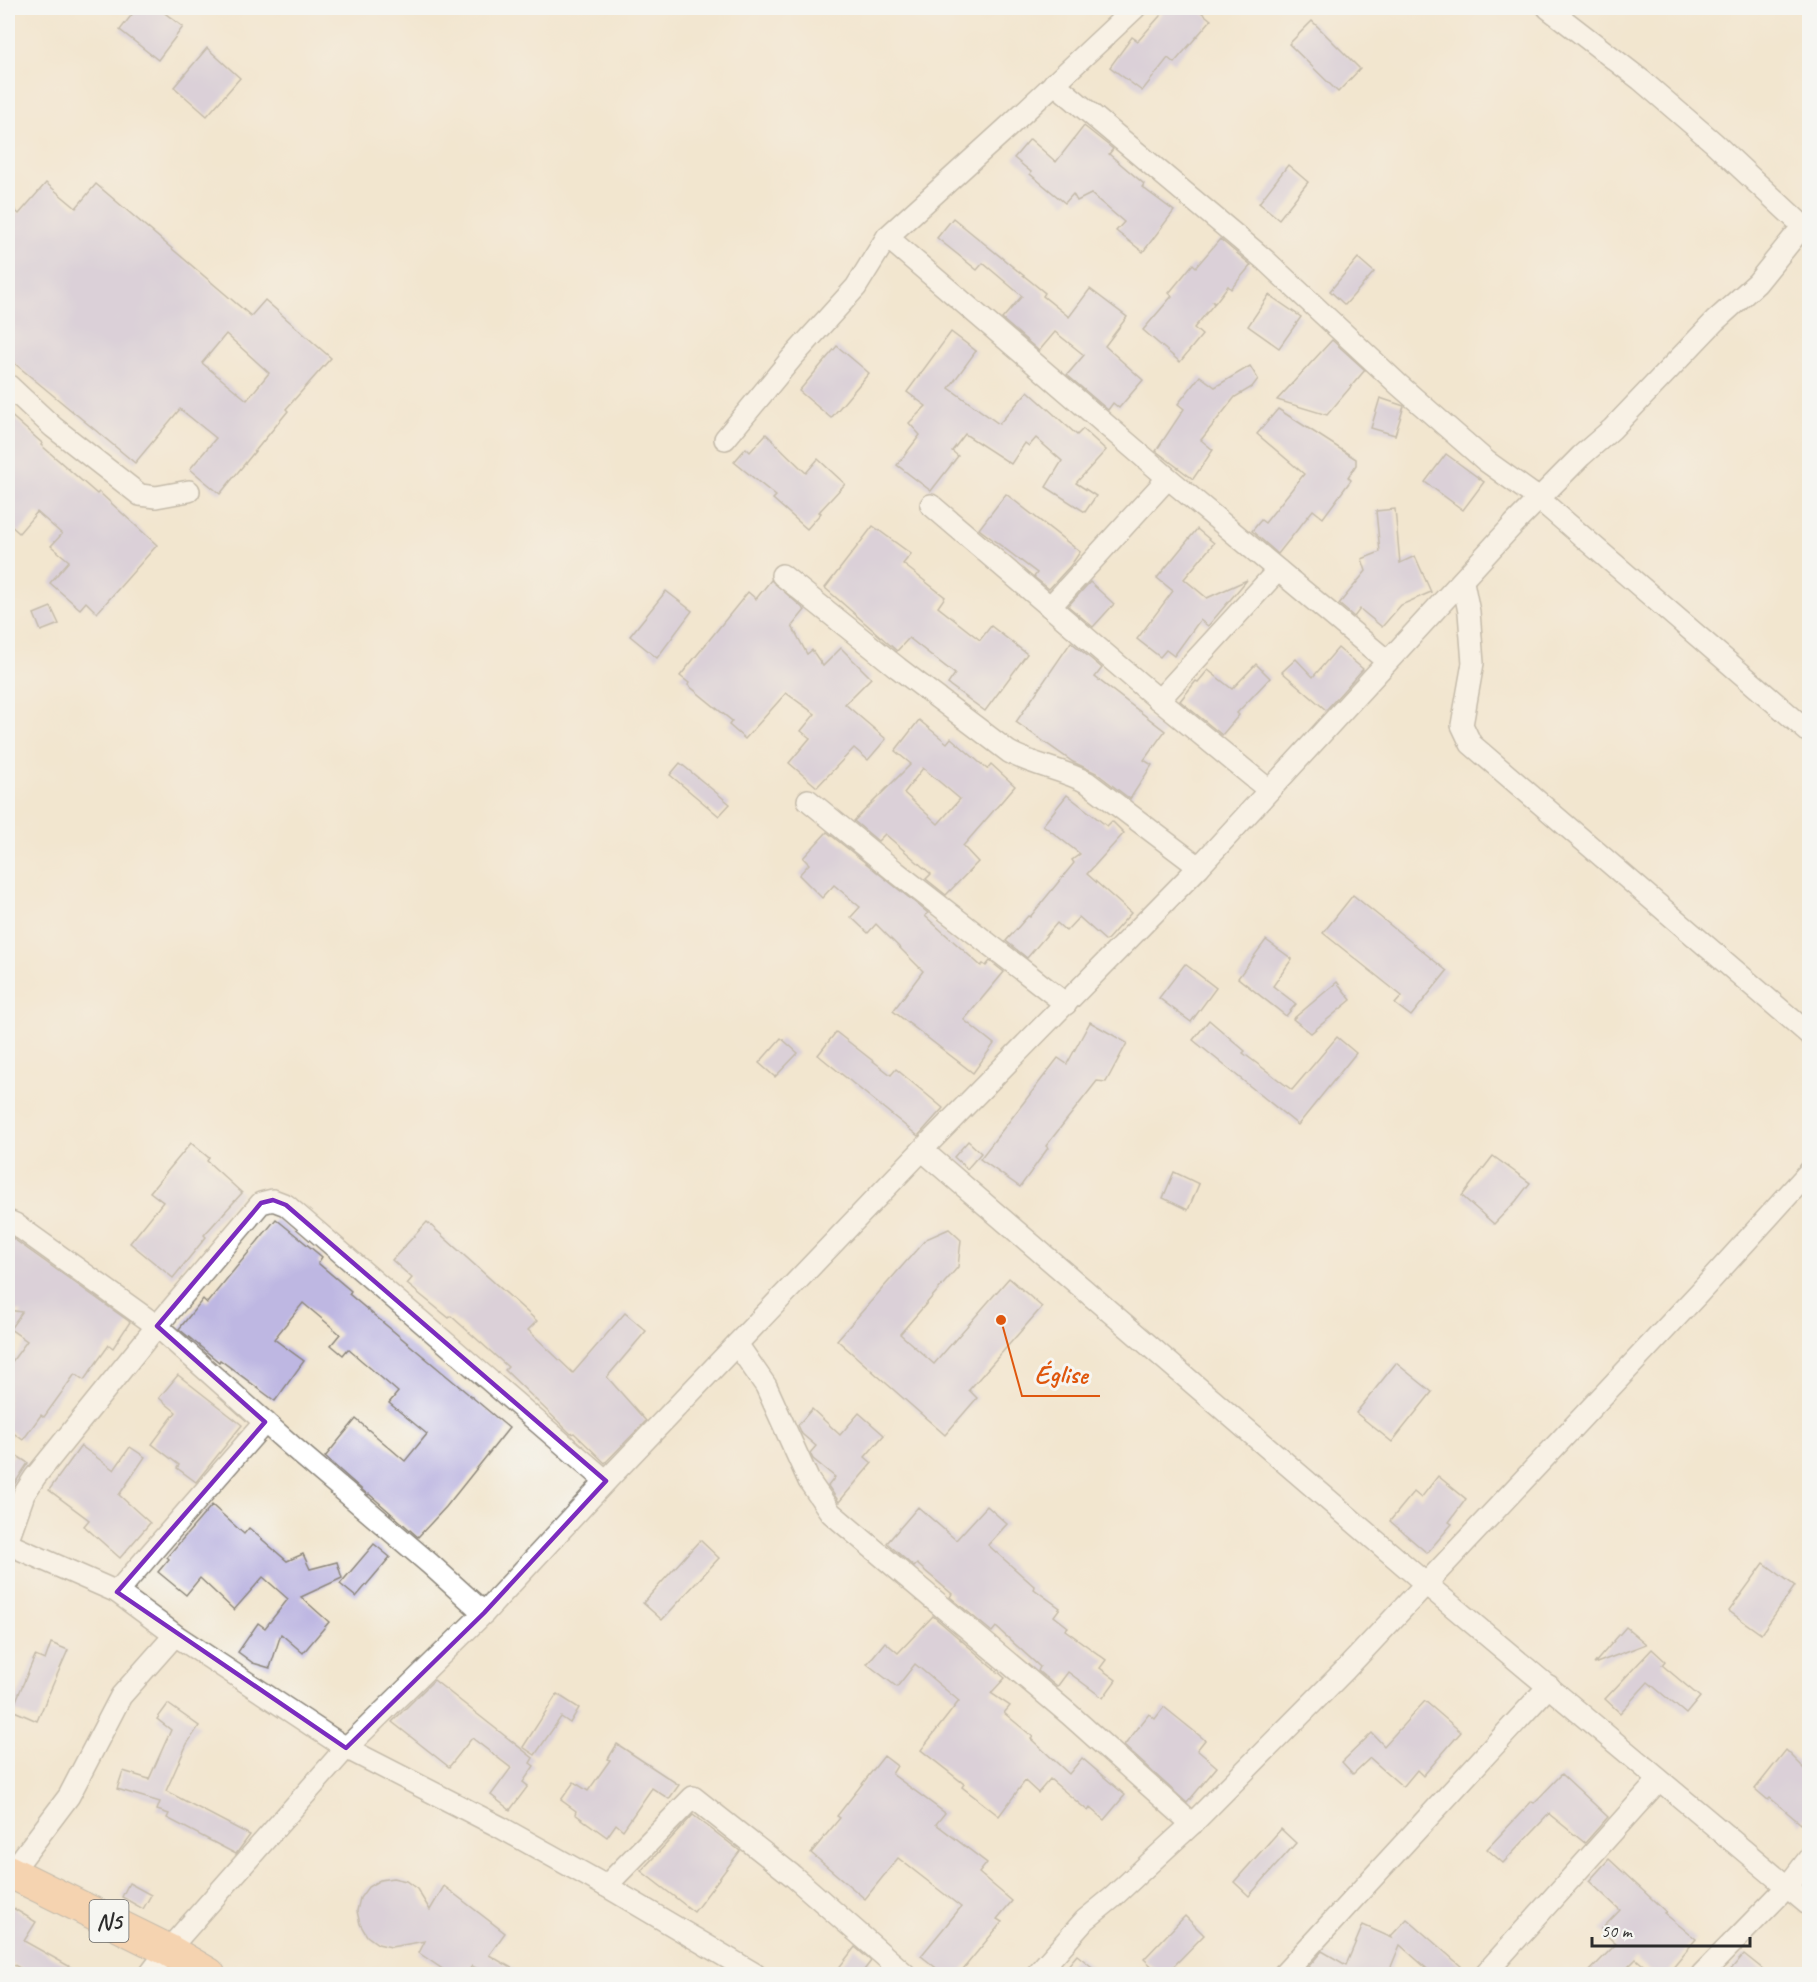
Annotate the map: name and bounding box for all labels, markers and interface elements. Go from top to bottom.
callout: Église [1022,1351,1100,1396]
text: Église [1034,1357,1090,1391]
road number: N5 [90,1900,128,1942]
scale bar [1592,1910,1750,1948]
text: 50 m [1601,1920,1634,1942]

